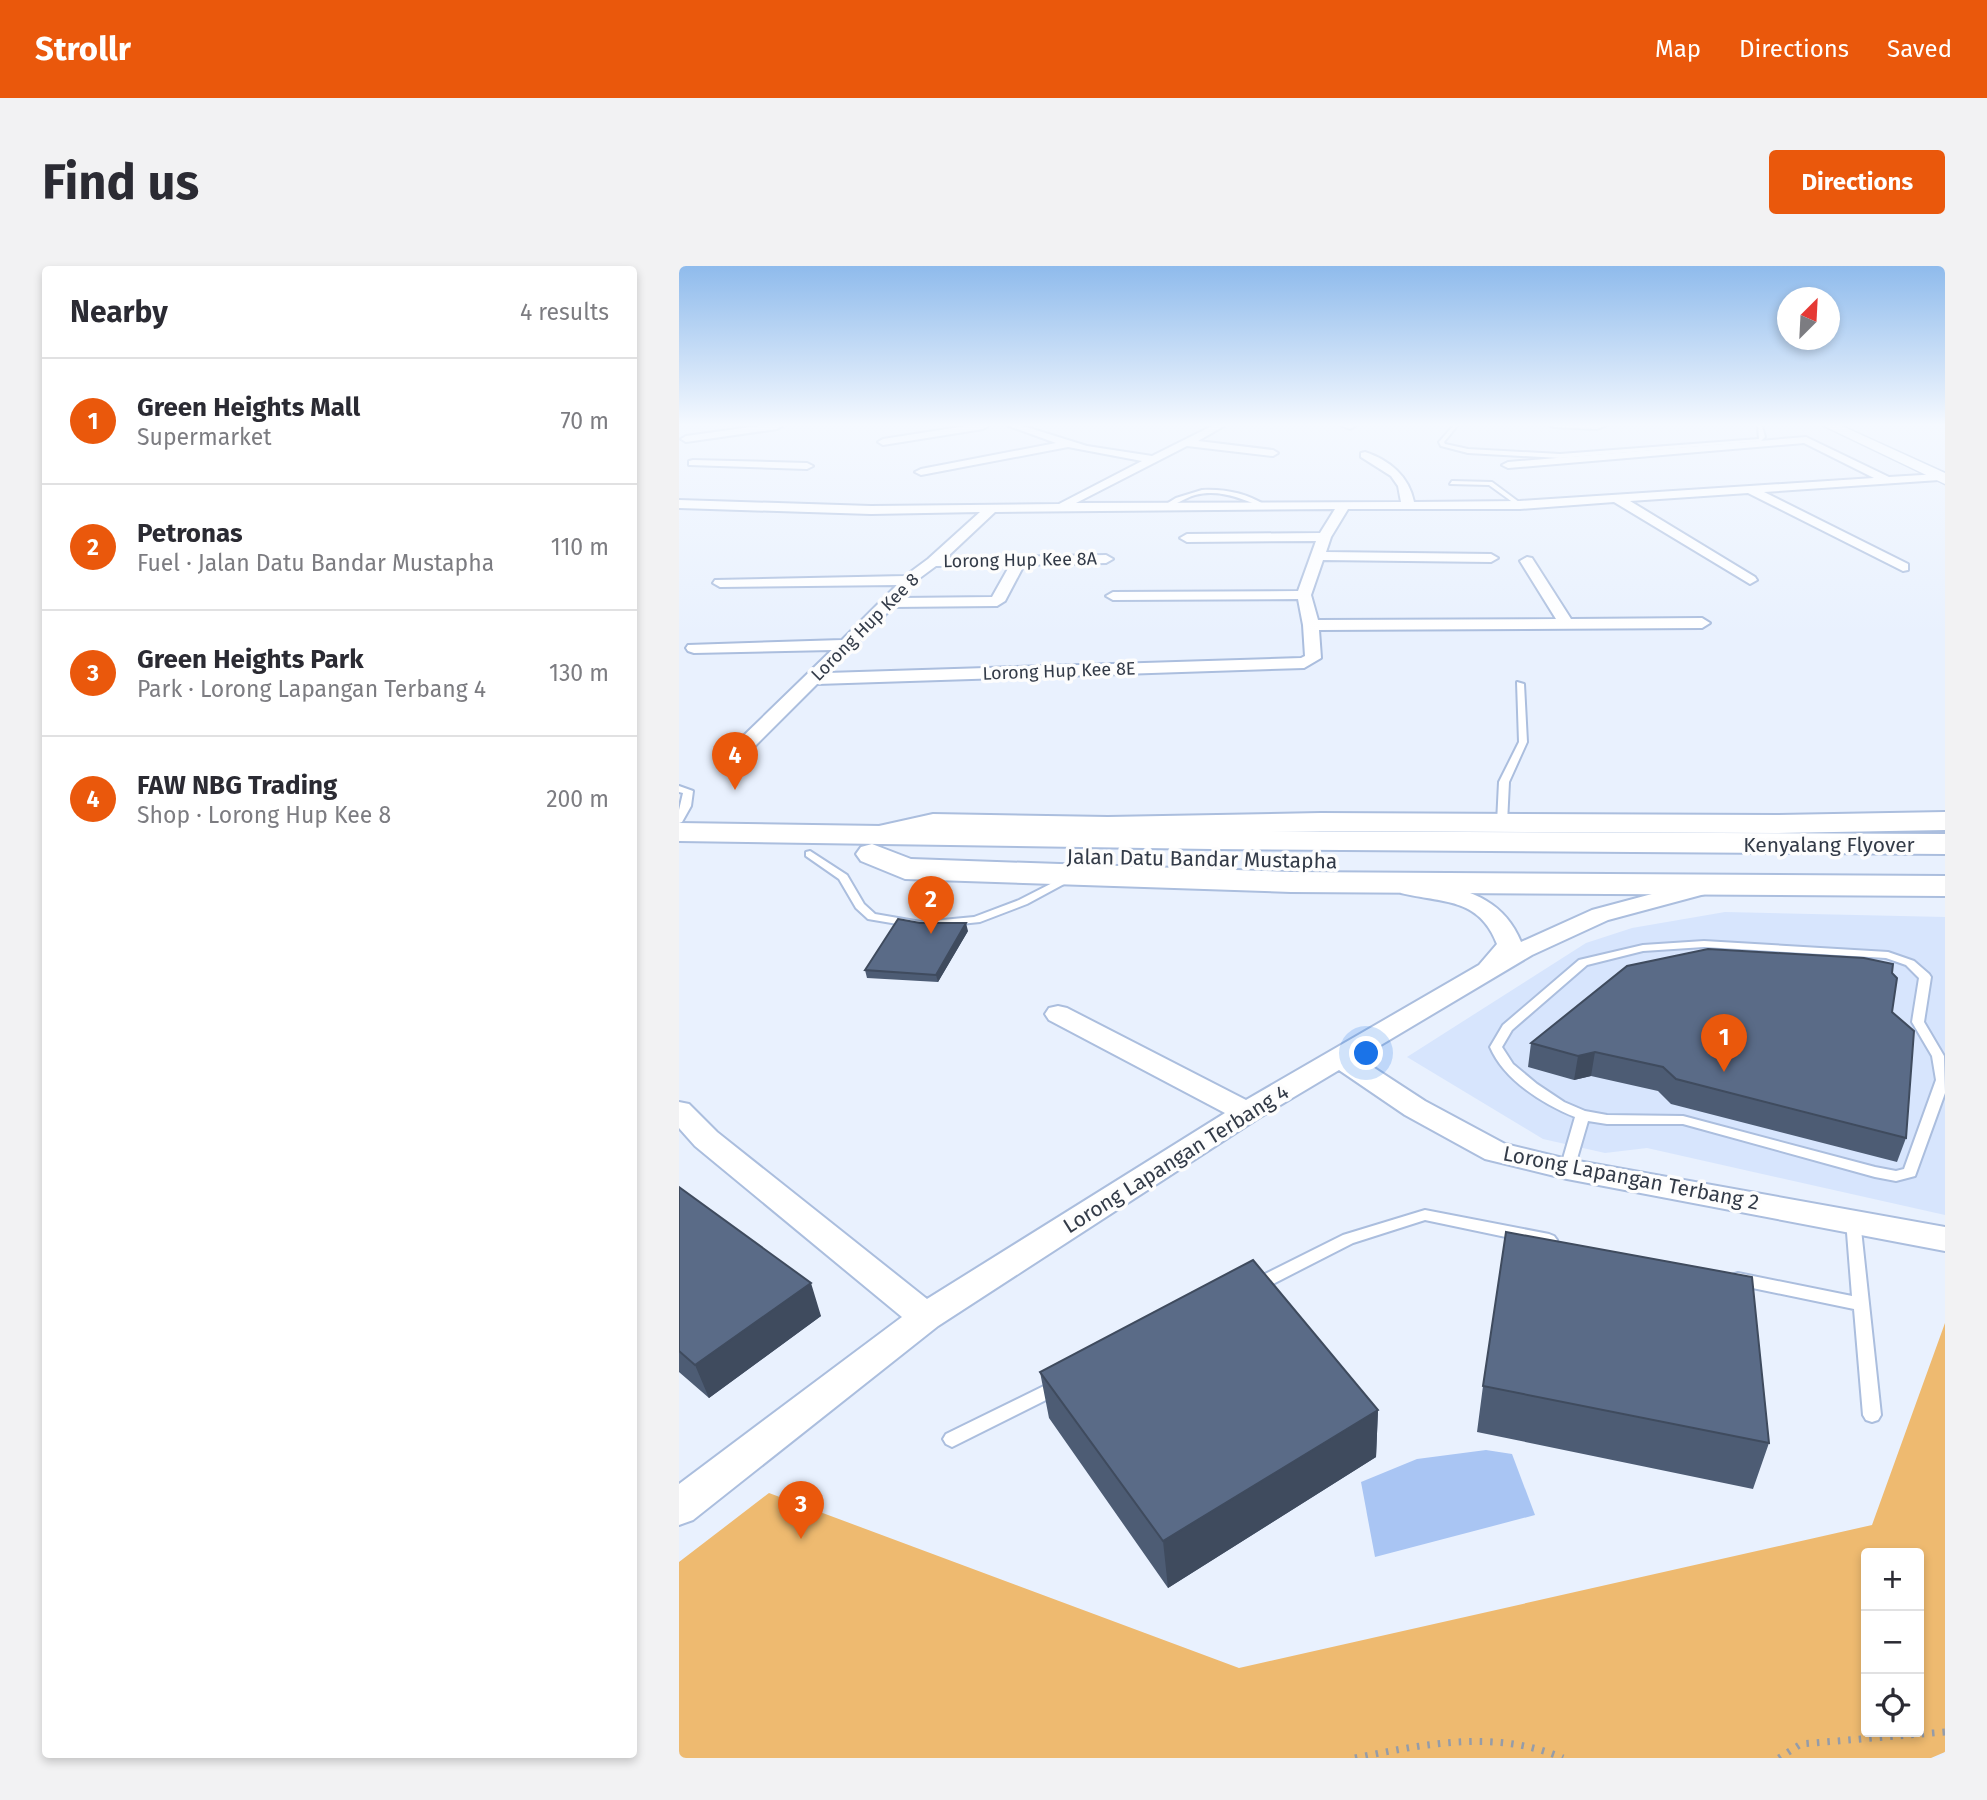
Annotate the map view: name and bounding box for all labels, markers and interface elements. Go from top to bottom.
text: Strollr [35,29,131,69]
text: Map [1655,35,1701,63]
text: Directions [1739,35,1849,63]
text: Saved [1887,35,1952,63]
button: Directions [1769,150,1945,214]
text: Find us [42,153,199,212]
north arrow [1777,287,1840,350]
text: Nearby [70,294,168,330]
text: 4 results [520,298,609,326]
text: Green Heights Mall [137,392,360,423]
text: 1 [88,407,98,435]
text: 70 m [560,407,609,435]
text: Supermarket [137,423,272,451]
text: Petronas [137,518,243,549]
text: 2 [87,533,99,561]
text: 110 m [551,533,609,561]
street label: Lorong Hup Kee 8A [943,548,1098,572]
text: Fuel · Jalan Datu Bandar Mustapha [137,549,494,577]
street label: Lorong Hup Kee 8 [806,568,924,686]
text: Green Heights Park [137,644,364,675]
street label: Lorong Hup Kee 8E [982,657,1136,685]
text: 3 [87,659,99,687]
text: 130 m [549,659,609,687]
text: Park · Lorong Lapangan Terbang 4 [137,675,486,703]
pin: 4 [712,732,758,790]
text: FAW NBG Trading [137,770,337,801]
text: 4 [87,785,100,813]
text: 200 m [546,785,609,813]
text: Shop · Lorong Hup Kee 8 [137,801,391,829]
street label: Kenyalang Flyover [1743,832,1915,858]
street label: Jalan Datu Bandar Mustapha [1066,844,1338,874]
pin: 2 [908,876,954,934]
pin: 1 [1701,1014,1747,1072]
your location [1349,1036,1383,1070]
street label: Lorong Lapangan Terbang 4 [1058,1079,1294,1239]
street label: Lorong Lapangan Terbang 2 [1501,1140,1761,1216]
pin: 3 [778,1481,824,1539]
map controls [1861,1548,1924,1737]
button: + [1861,1548,1924,1611]
button: − [1861,1611,1924,1674]
button: locate [1861,1674,1924,1737]

